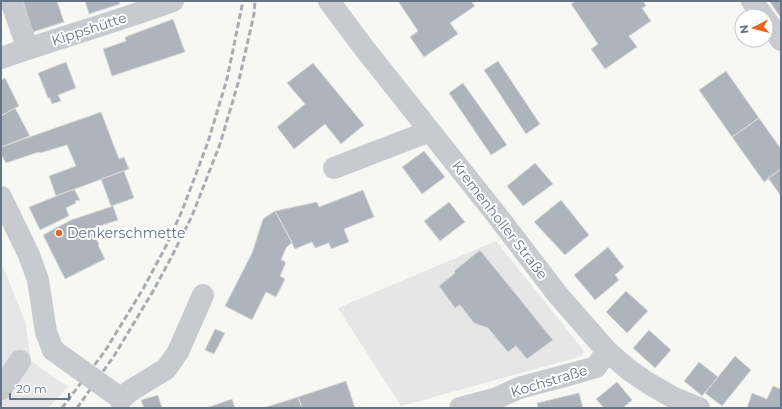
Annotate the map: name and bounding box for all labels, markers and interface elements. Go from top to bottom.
street label: Kippshütte [49,8,129,50]
north arrow [734,8,774,48]
text: N [737,24,752,34]
street label: Kremenholler Straße [448,157,552,283]
place label: Denkerschmette [67,224,185,242]
marker: Denkerschmette [54,228,64,238]
street label: Kochstraße [508,361,590,401]
scale bar [10,375,69,401]
text: 20 m [16,381,47,396]

